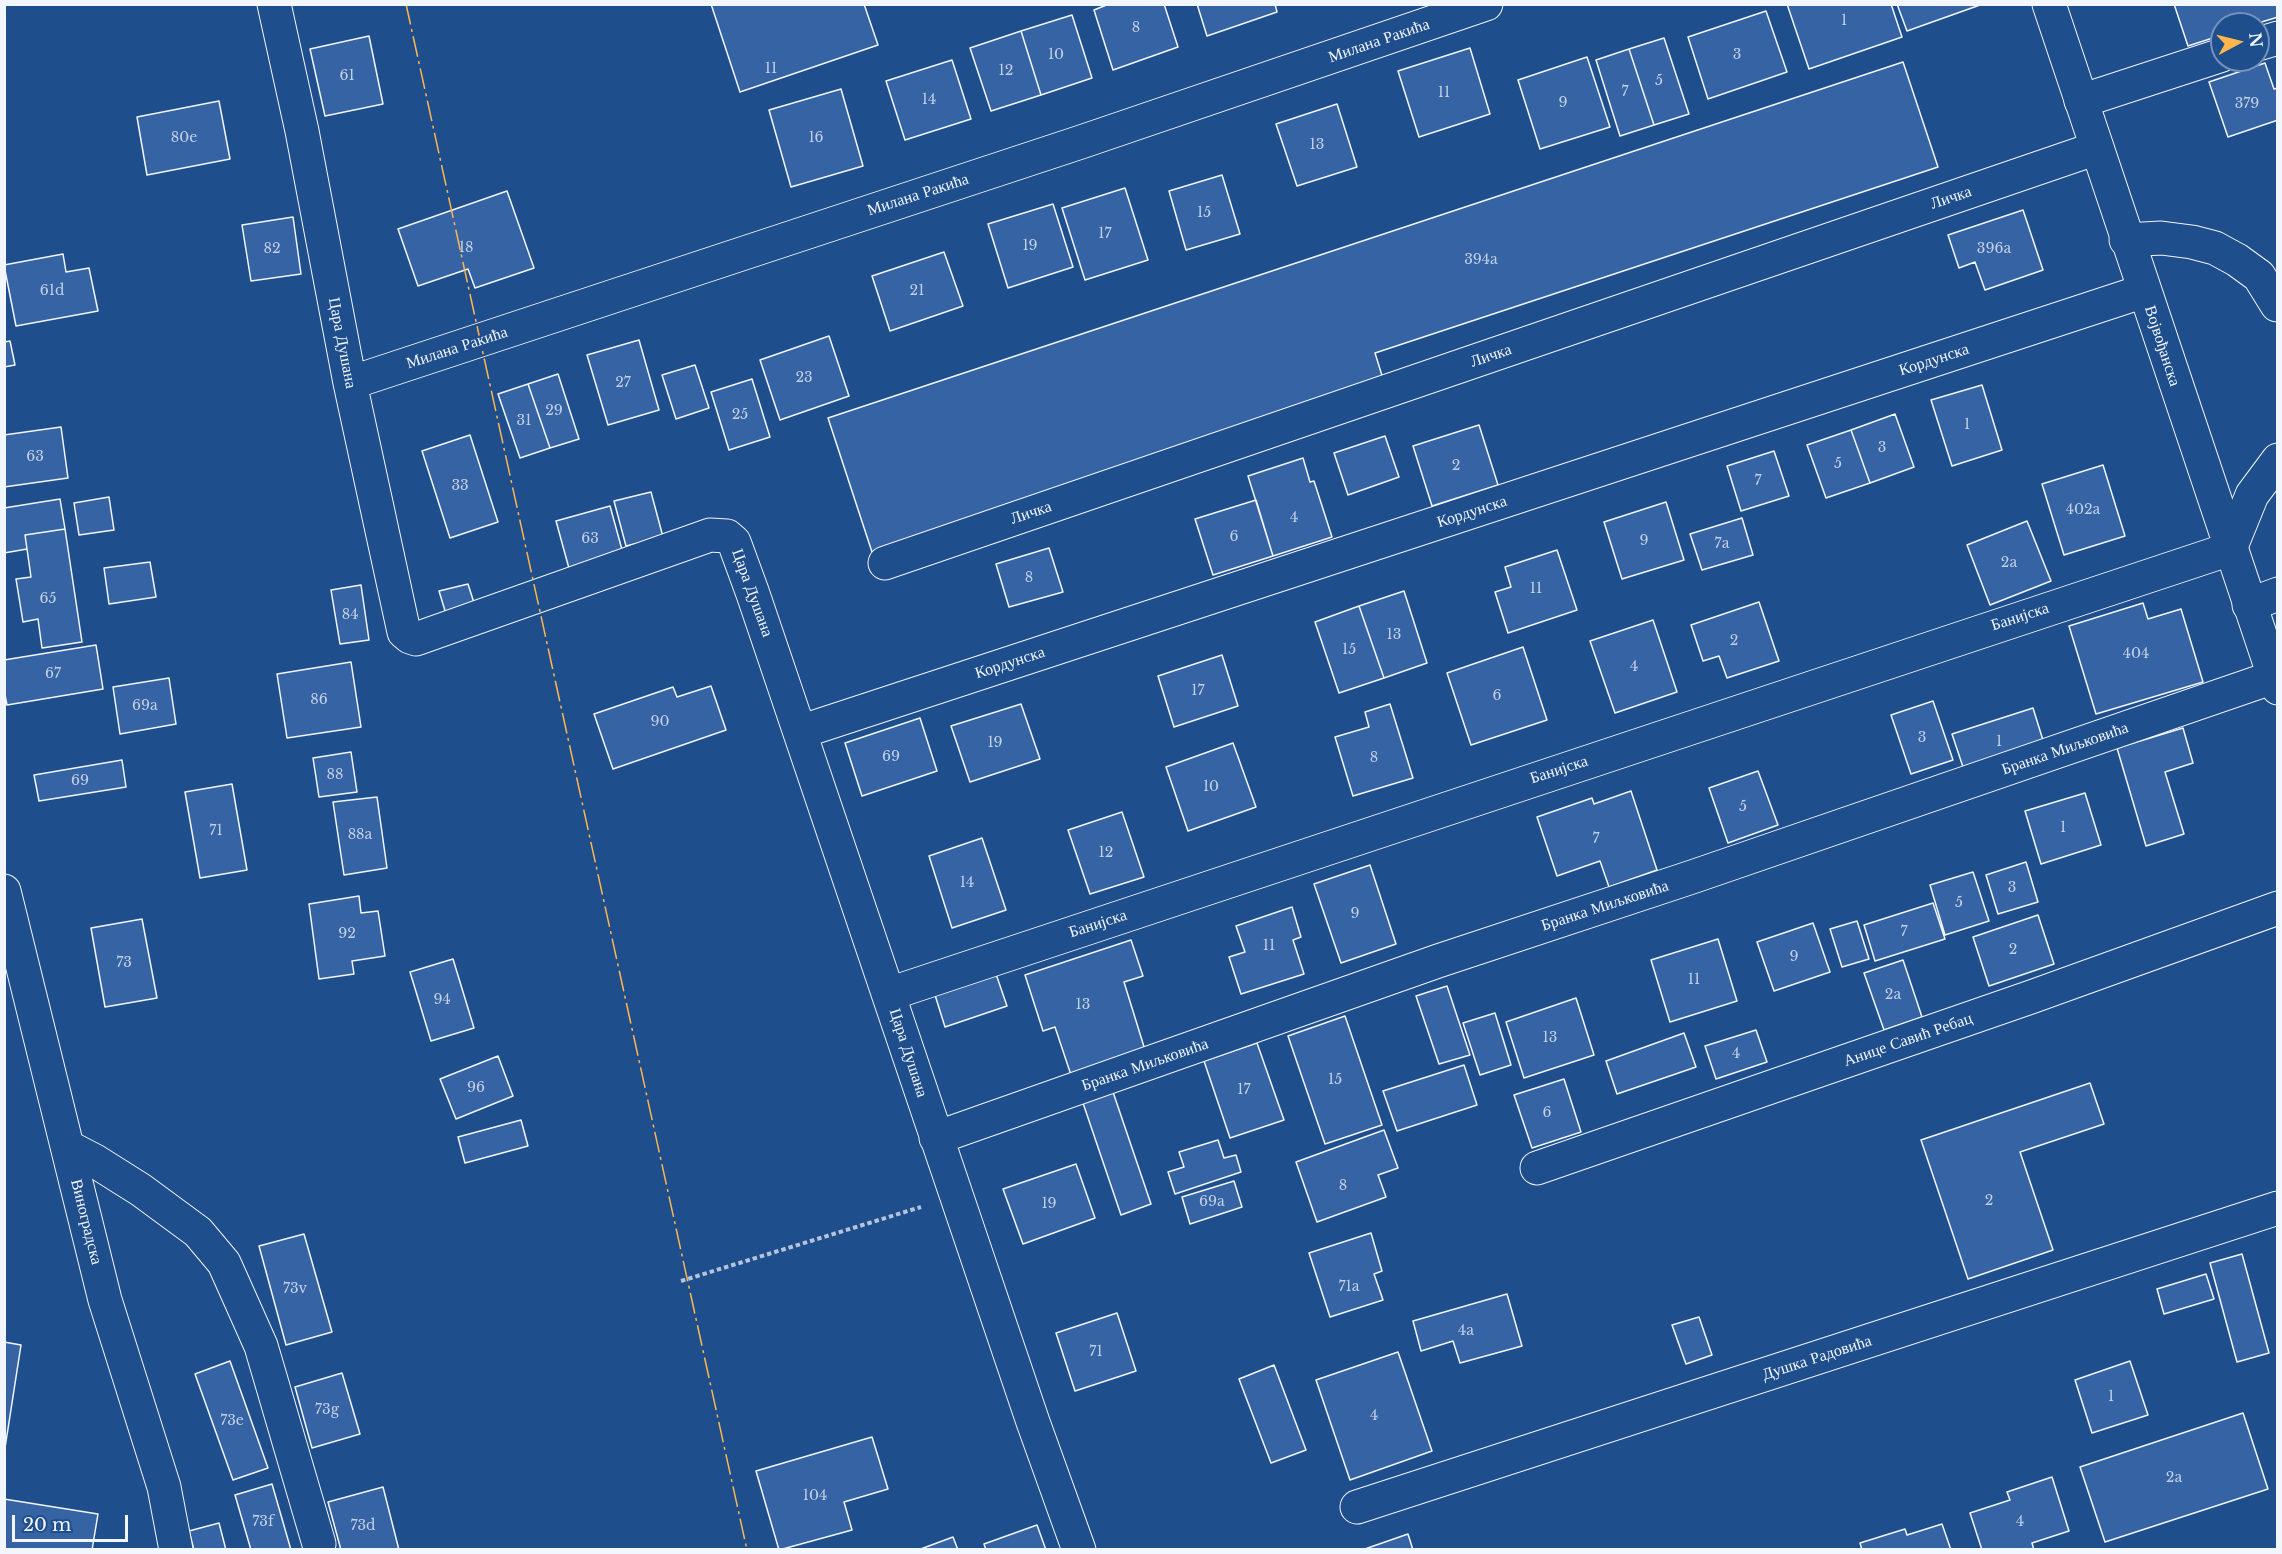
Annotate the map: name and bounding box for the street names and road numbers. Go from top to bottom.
street label: Милана Ракића [1326,15,1432,67]
street label: Милана Ракића [865,170,971,220]
street label: Личка [1928,182,1974,214]
street label: Цара Душана [324,296,360,390]
street label: Војвођанска [2140,303,2184,389]
street label: Милана Ракића [404,323,510,373]
street label: Личка [1468,340,1514,372]
street label: Кордунска [1897,340,1971,380]
street label: Кордунска [1435,492,1509,532]
street label: Личка [1008,497,1054,529]
street label: Цара Душана [727,546,777,640]
street label: Банијска [1989,599,2051,635]
street label: Кордунска [973,643,1047,683]
street label: Бранка Миљковића [1999,718,2131,780]
street label: Банијска [1528,752,1590,788]
street label: Бранка Миљковића [1539,876,1671,936]
street label: Банијска [1067,906,1129,942]
street label: Цара Душана [885,1006,931,1100]
street label: Анице Савић Ребац [1841,1009,1975,1071]
street label: Бранка Миљковића [1079,1034,1211,1096]
street label: Виноградска [66,1177,106,1267]
street label: Душка Радовића [1760,1331,1874,1385]

